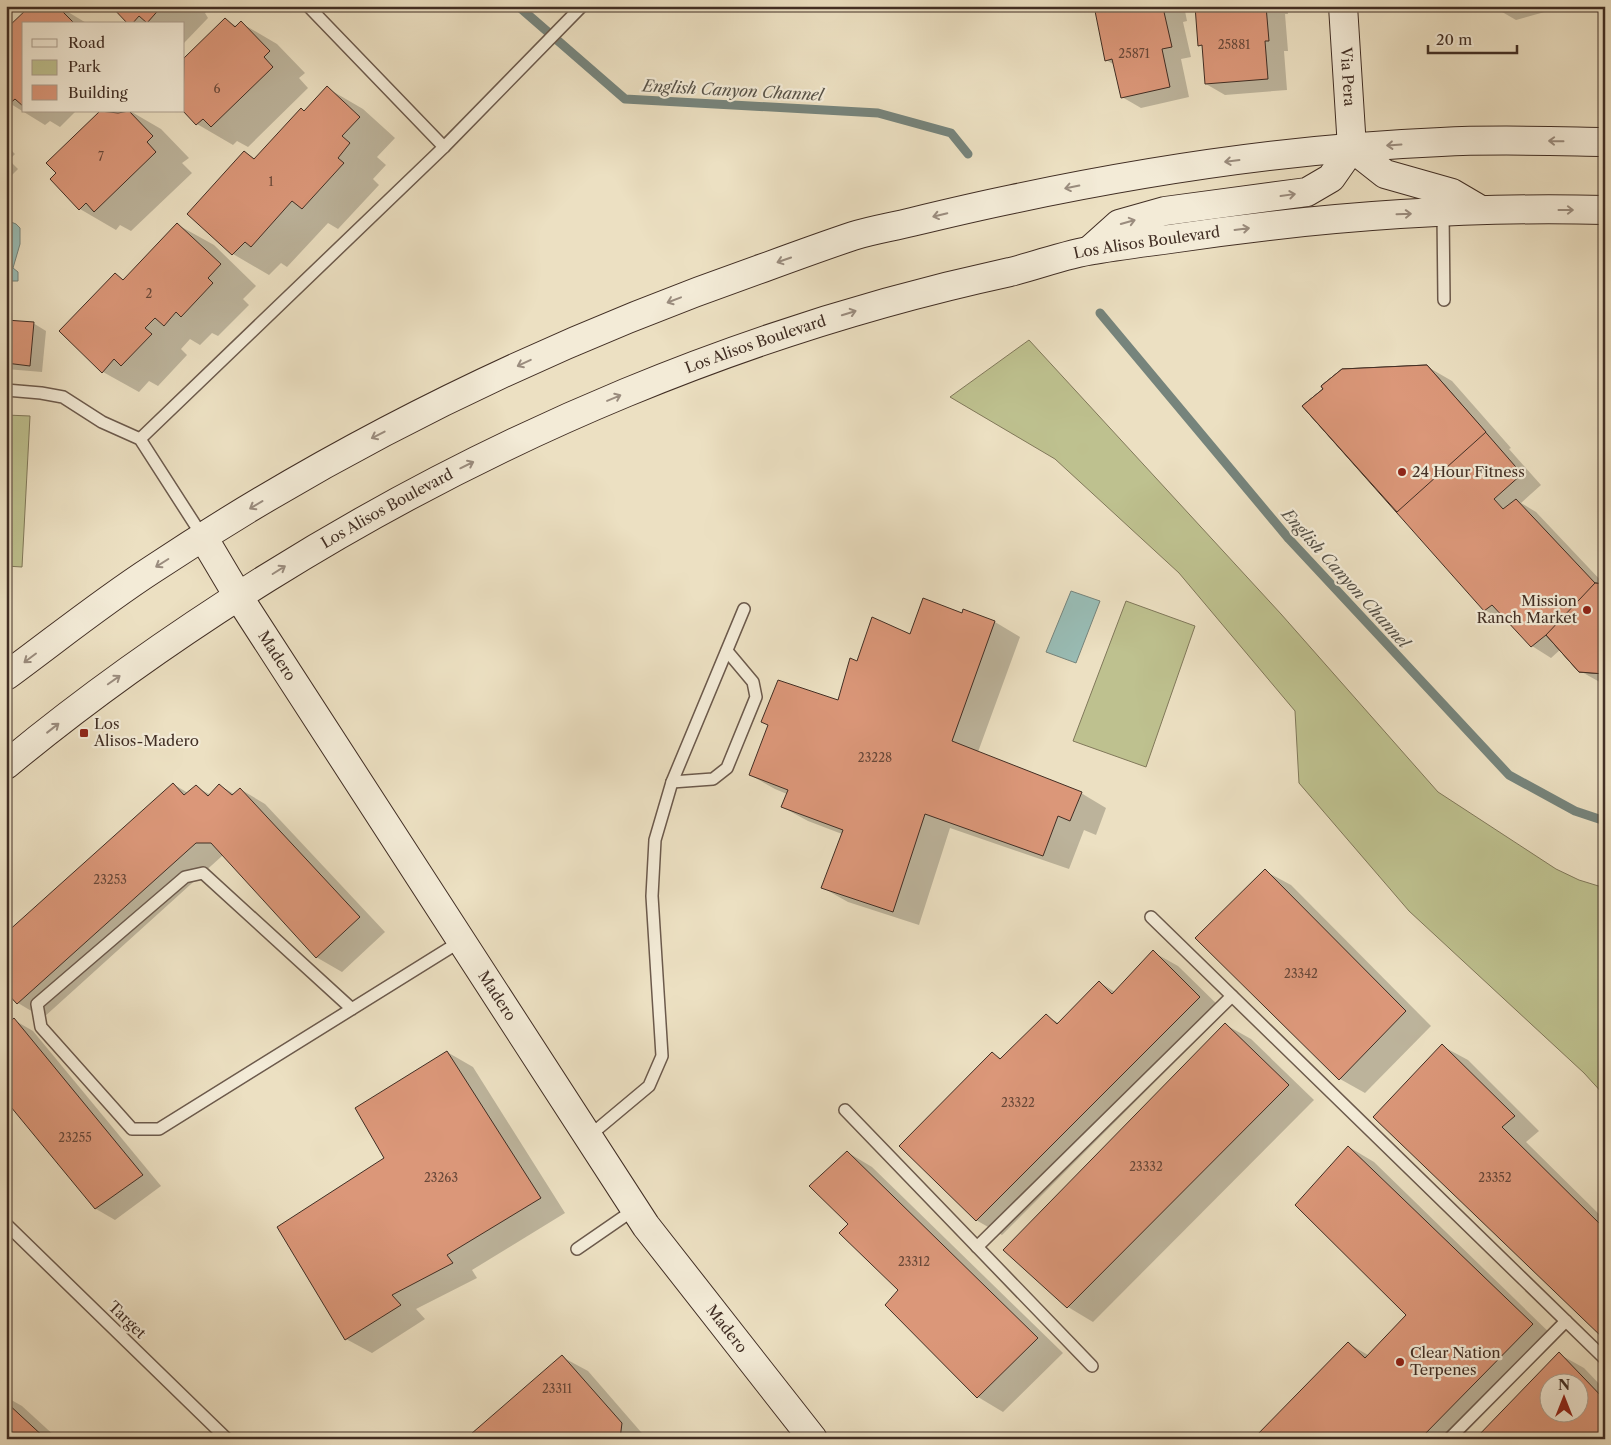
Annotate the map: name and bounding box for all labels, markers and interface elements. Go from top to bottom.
legend [22,22,185,112]
scale bar [1428,22,1517,54]
text: 20 m [1436,30,1472,49]
text: Road [68,33,105,52]
house number: 25881 [1218,37,1250,52]
house number: 25871 [1118,46,1150,61]
street label: Via Pera [1337,46,1359,107]
text: Park [68,57,102,76]
water label: English Canyon Channel [640,75,826,105]
house number: 6 [213,81,221,96]
text: Building [68,83,128,102]
one-way arrow [1548,136,1564,146]
one-way arrow [1386,140,1402,150]
house number: 7 [98,149,104,164]
one-way arrow [1224,156,1240,166]
house number: 1 [268,174,274,189]
one-way arrow [1064,182,1080,192]
one-way arrow [1280,190,1296,200]
one-way arrow [1558,205,1574,215]
one-way arrow [1395,209,1411,218]
one-way arrow [932,211,948,220]
one-way arrow [1120,216,1136,226]
street label: Los Alisos Boulevard [1072,222,1221,263]
one-way arrow [1233,223,1249,233]
one-way arrow [777,256,792,265]
house number: 2 [146,286,153,301]
one-way arrow [666,296,682,305]
one-way arrow [841,307,857,317]
street label: Los Alisos Boulevard [682,311,828,377]
one-way arrow [517,359,532,368]
one-way arrow [606,392,621,402]
one-way arrow [371,431,386,440]
one-way arrow [459,460,474,470]
place label: 24 Hour Fitness [1412,462,1525,481]
street label: Los Alisos Boulevard [317,464,456,552]
marker: 24 Hour Fitness [1396,466,1408,478]
one-way arrow [249,500,263,510]
water label: English Canyon Channel [1277,502,1415,653]
one-way arrow [155,559,169,569]
one-way arrow [272,565,286,575]
place label: Mission Ranch Market [1476,591,1578,627]
marker: Mission Ranch Market [1581,604,1593,616]
street label: Madero [254,627,300,684]
one-way arrow [24,653,37,664]
one-way arrow [107,675,121,685]
place label: Los Alisos-Madero [93,714,199,750]
one-way arrow [46,722,59,733]
marker: Los Alisos-Madero [78,727,90,739]
house number: 23228 [858,750,892,765]
house number: 23253 [93,872,127,887]
house number: 23342 [1284,966,1318,981]
street label: Madero [474,967,521,1024]
house number: 23322 [1001,1095,1035,1110]
house number: 23255 [58,1130,92,1145]
house number: 23332 [1129,1159,1163,1174]
house number: 23263 [424,1170,458,1185]
house number: 23352 [1478,1170,1512,1185]
house number: 23312 [898,1254,930,1269]
street label: Target [104,1297,151,1343]
street label: Madero [702,1301,752,1356]
place label: Clear Nation Terpenes [1410,1343,1501,1379]
marker: Clear Nation Terpenes [1394,1356,1406,1368]
north arrow [1538,1372,1588,1422]
text: N [1558,1376,1570,1394]
house number: 23311 [542,1381,572,1396]

